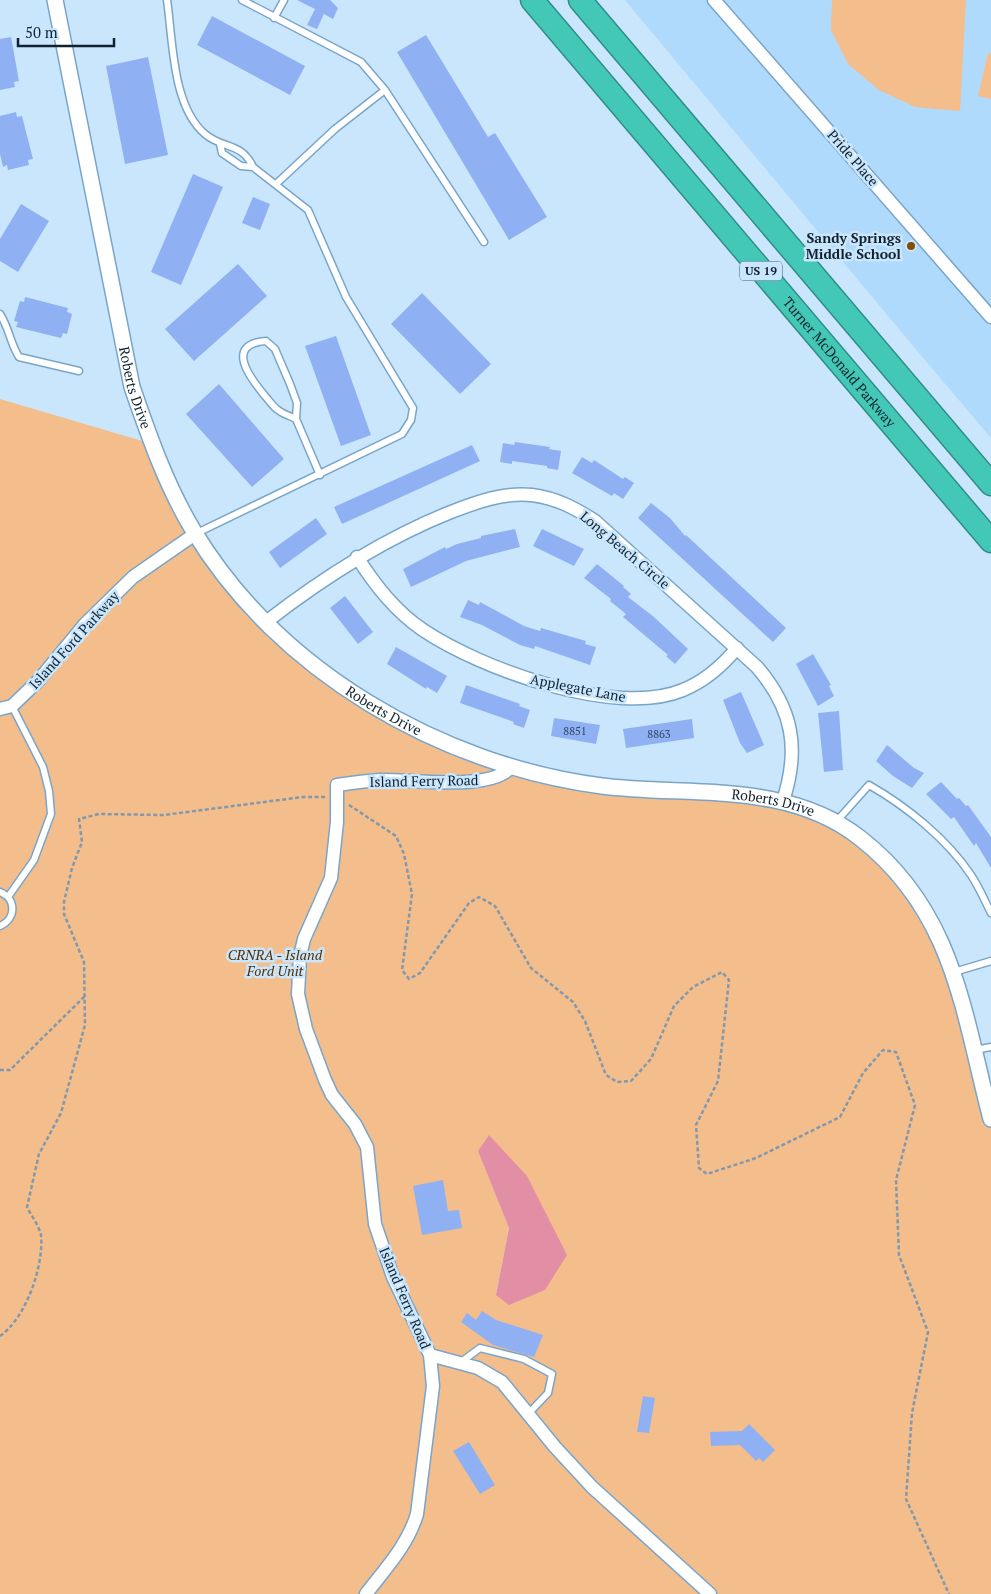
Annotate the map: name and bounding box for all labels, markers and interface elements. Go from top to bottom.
scale bar [18,15,114,47]
text: 50 m [25,22,58,42]
street label: Pride Place [824,125,883,190]
place label: Sandy Springs Middle School [806,228,901,263]
marker: Sandy Springs Middle School [905,240,917,252]
road number: US 19 [740,262,782,280]
street label: Turner McDonald Parkway [779,293,901,432]
street label: Roberts Drive [115,345,156,431]
street label: Long Beach Circle [576,506,674,593]
street label: Island Ford Parkway [24,586,123,693]
street label: Applegate Lane [529,669,627,706]
street label: Roberts Drive [342,681,425,739]
house number: 8851 [563,724,587,738]
house number: 8863 [647,727,671,741]
street label: Island Ferry Road [369,770,479,791]
street label: Roberts Drive [731,784,818,820]
park label: CRNRA - Island Ford Unit [228,945,323,980]
street label: Island Ferry Road [375,1244,436,1352]

